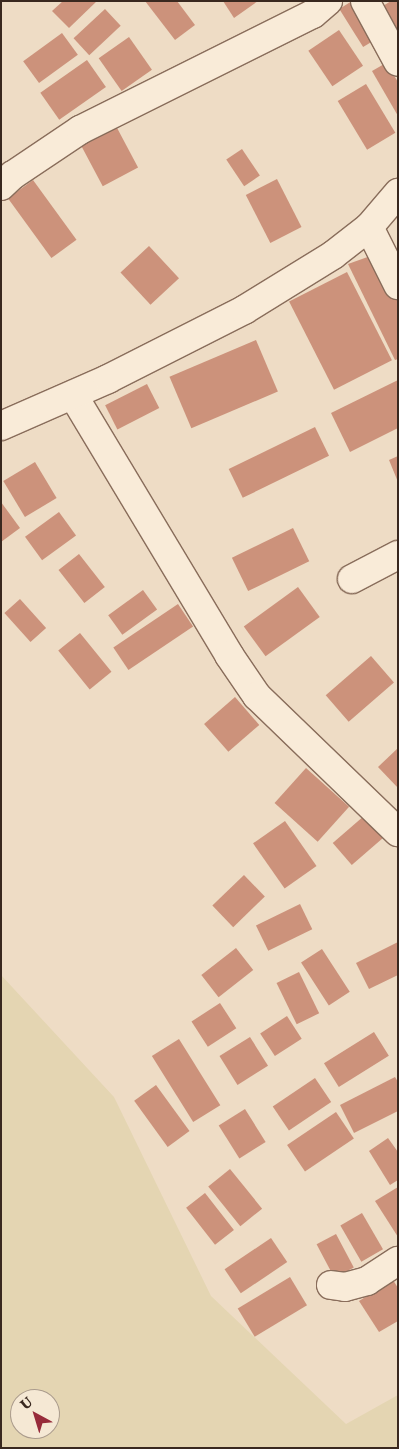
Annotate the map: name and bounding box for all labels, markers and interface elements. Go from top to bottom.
north arrow [10,1389,60,1439]
text: U [17,1394,35,1413]

